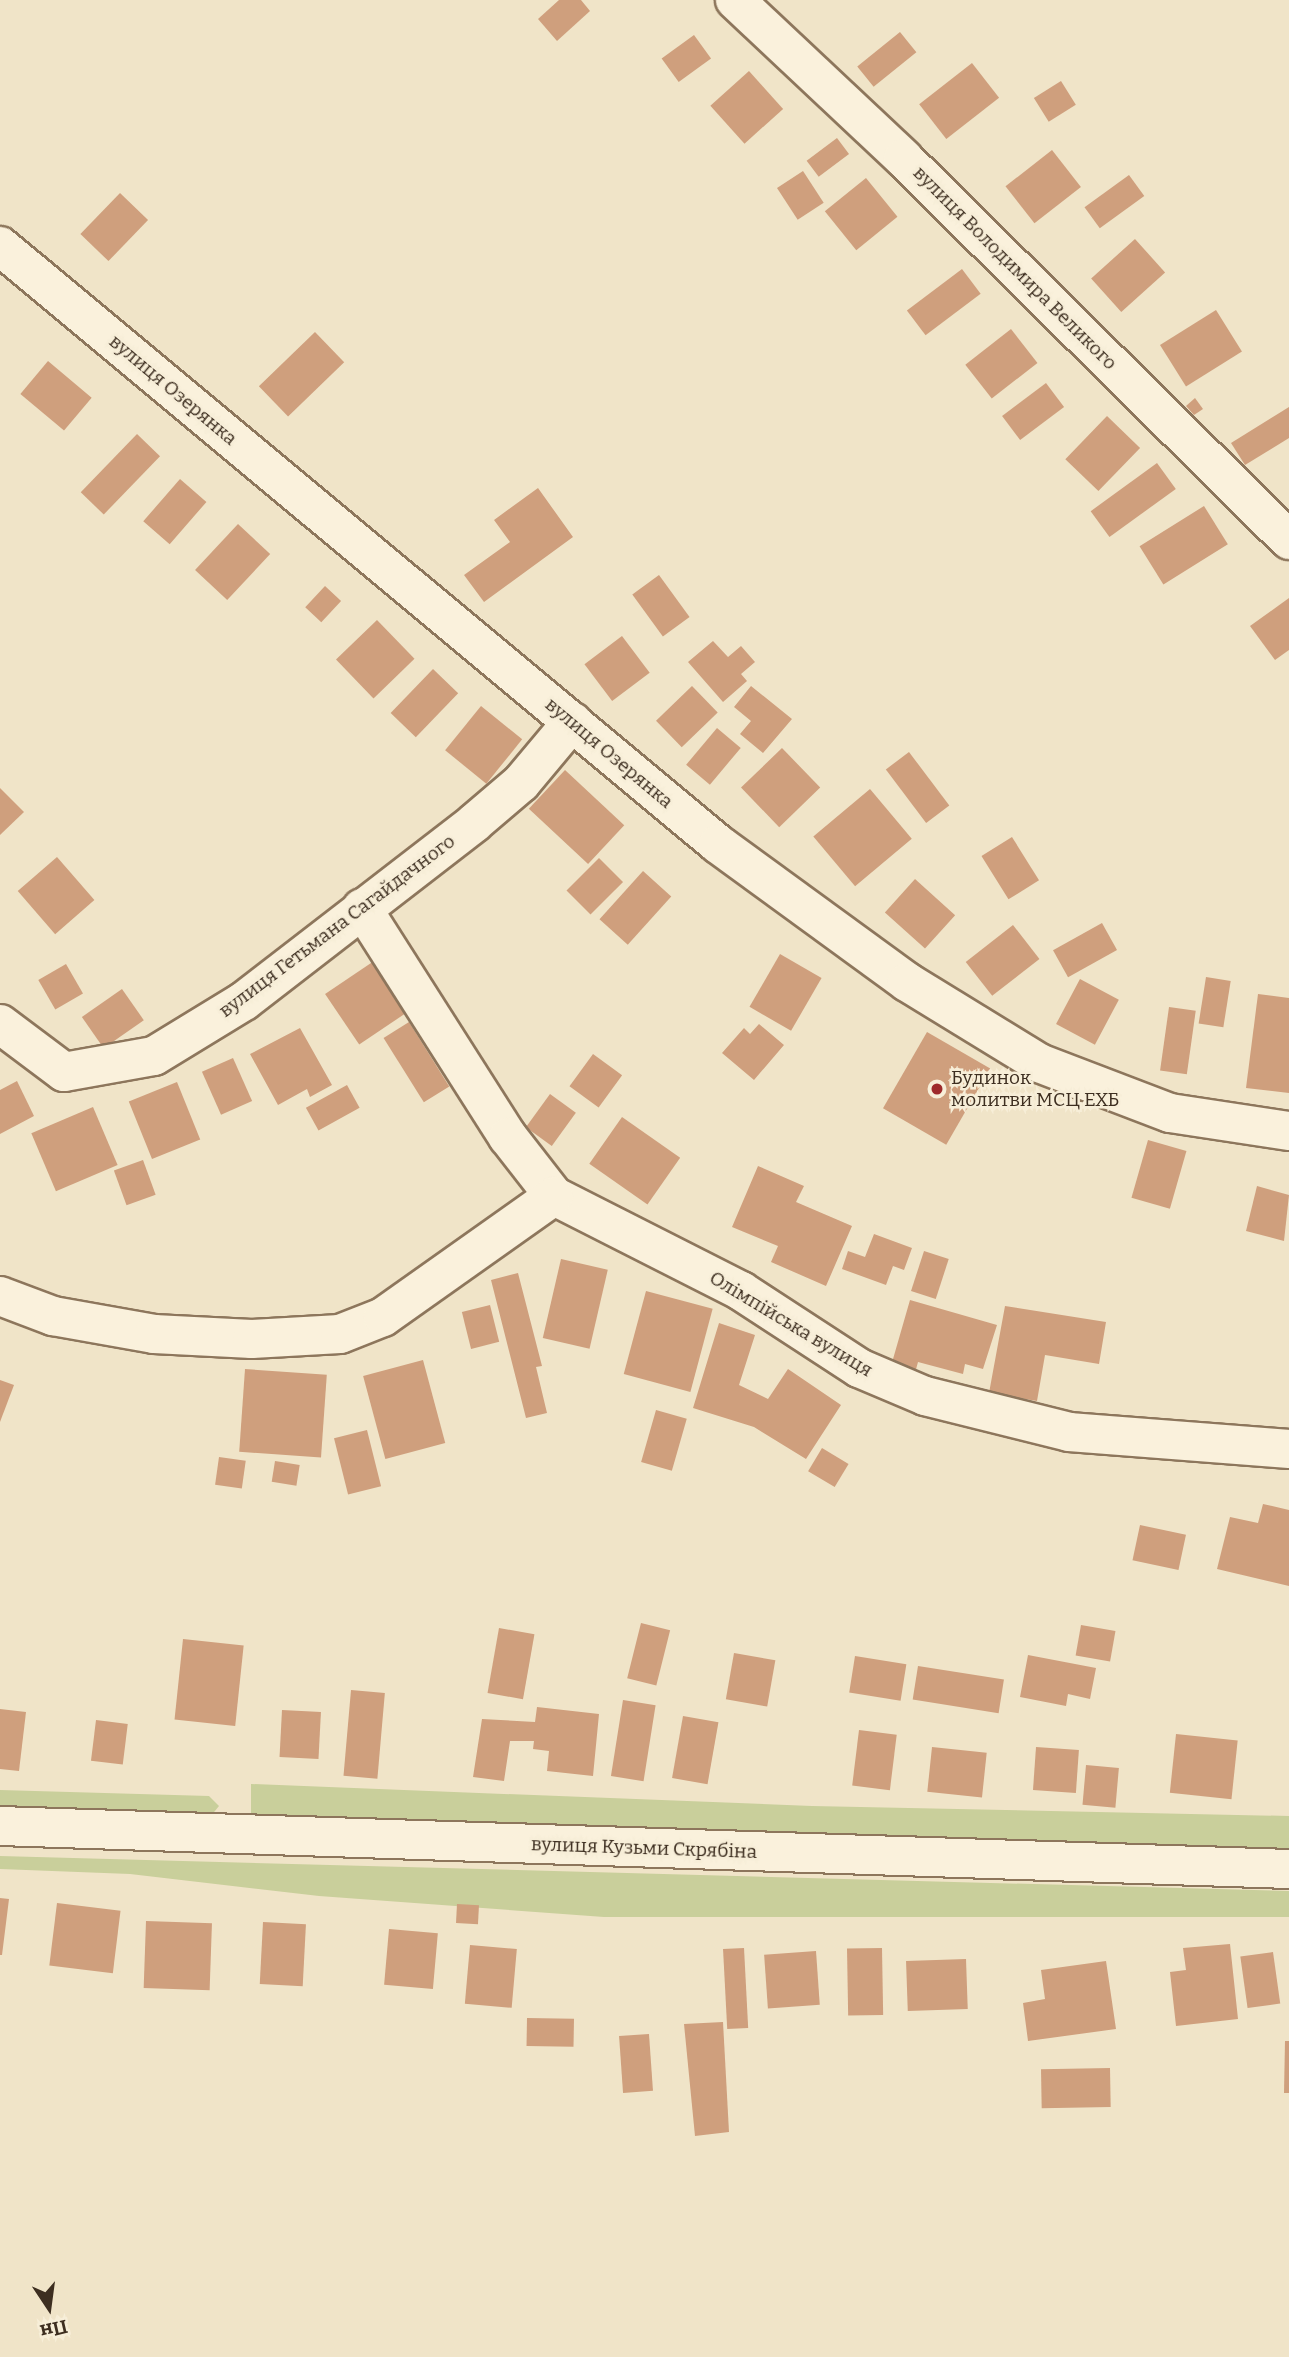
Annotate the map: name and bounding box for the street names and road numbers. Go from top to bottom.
street label: вулиця Володимира Великого [909,162,1121,374]
street label: вулиця Озерянка [105,330,241,450]
street label: вулиця Озерянка [541,693,677,813]
street label: вулиця Гетьмана Сагайдачного [215,830,459,1022]
street label: Олімпійська вулиця [705,1266,877,1382]
street label: вулиця Кузьми Скрябіна [531,1833,757,1863]

